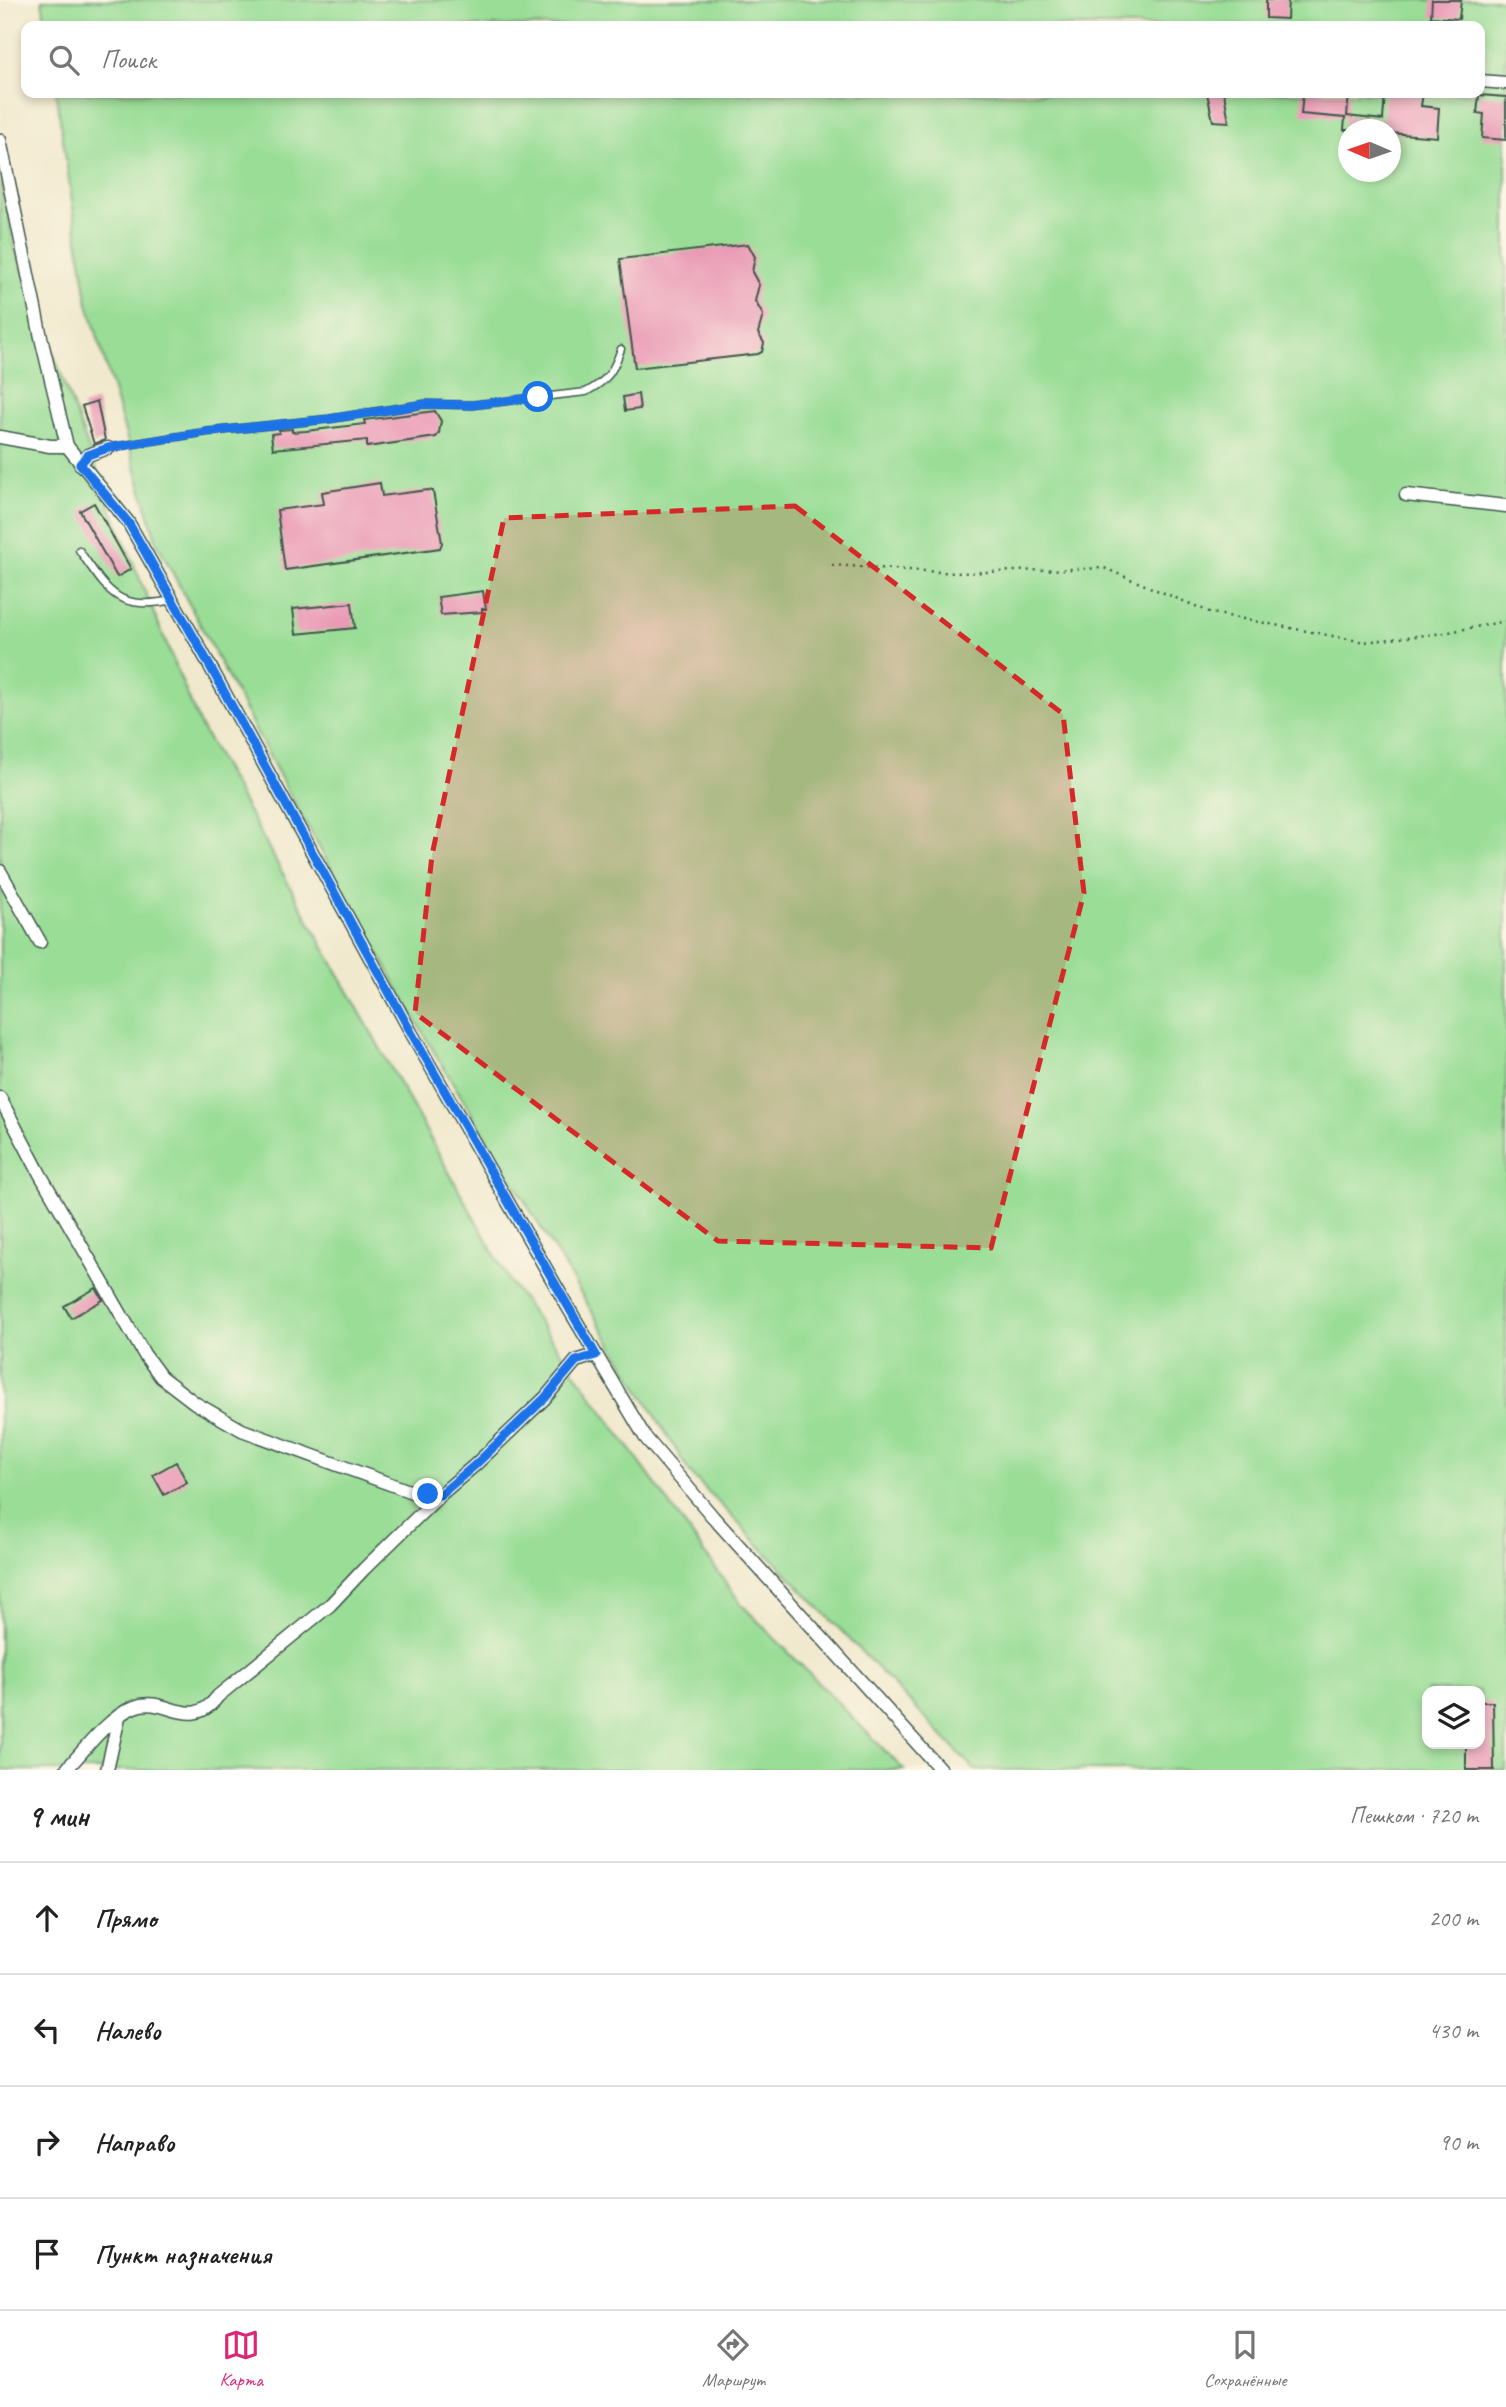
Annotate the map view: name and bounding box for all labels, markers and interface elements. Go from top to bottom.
search box [21,21,1485,98]
icon: search [45,41,83,79]
text: Поиск [101,43,156,76]
north arrow [1338,119,1401,182]
route start [522,381,553,412]
route end [412,1478,443,1509]
map controls [1422,1686,1485,1749]
button: layers [1422,1686,1485,1749]
text: 9 мин [28,1797,89,1835]
text: Пешком · 720 m [1350,1801,1478,1830]
icon: ahead [28,1899,66,1937]
text: Прямо [95,1902,157,1935]
text: 200 m [1429,1904,1478,1933]
icon: left [28,2011,66,2049]
text: Налево [95,2014,161,2047]
text: 430 m [1429,2016,1478,2045]
icon: right [28,2123,66,2161]
text: Направо [95,2126,174,2159]
text: 90 m [1439,2128,1478,2157]
icon: arrive [28,2235,66,2273]
text: Пункт назначения [95,2238,271,2271]
tab: Карта [220,2326,263,2392]
tab: Маршрут [702,2326,765,2392]
tab: Сохранённые [1204,2326,1286,2392]

